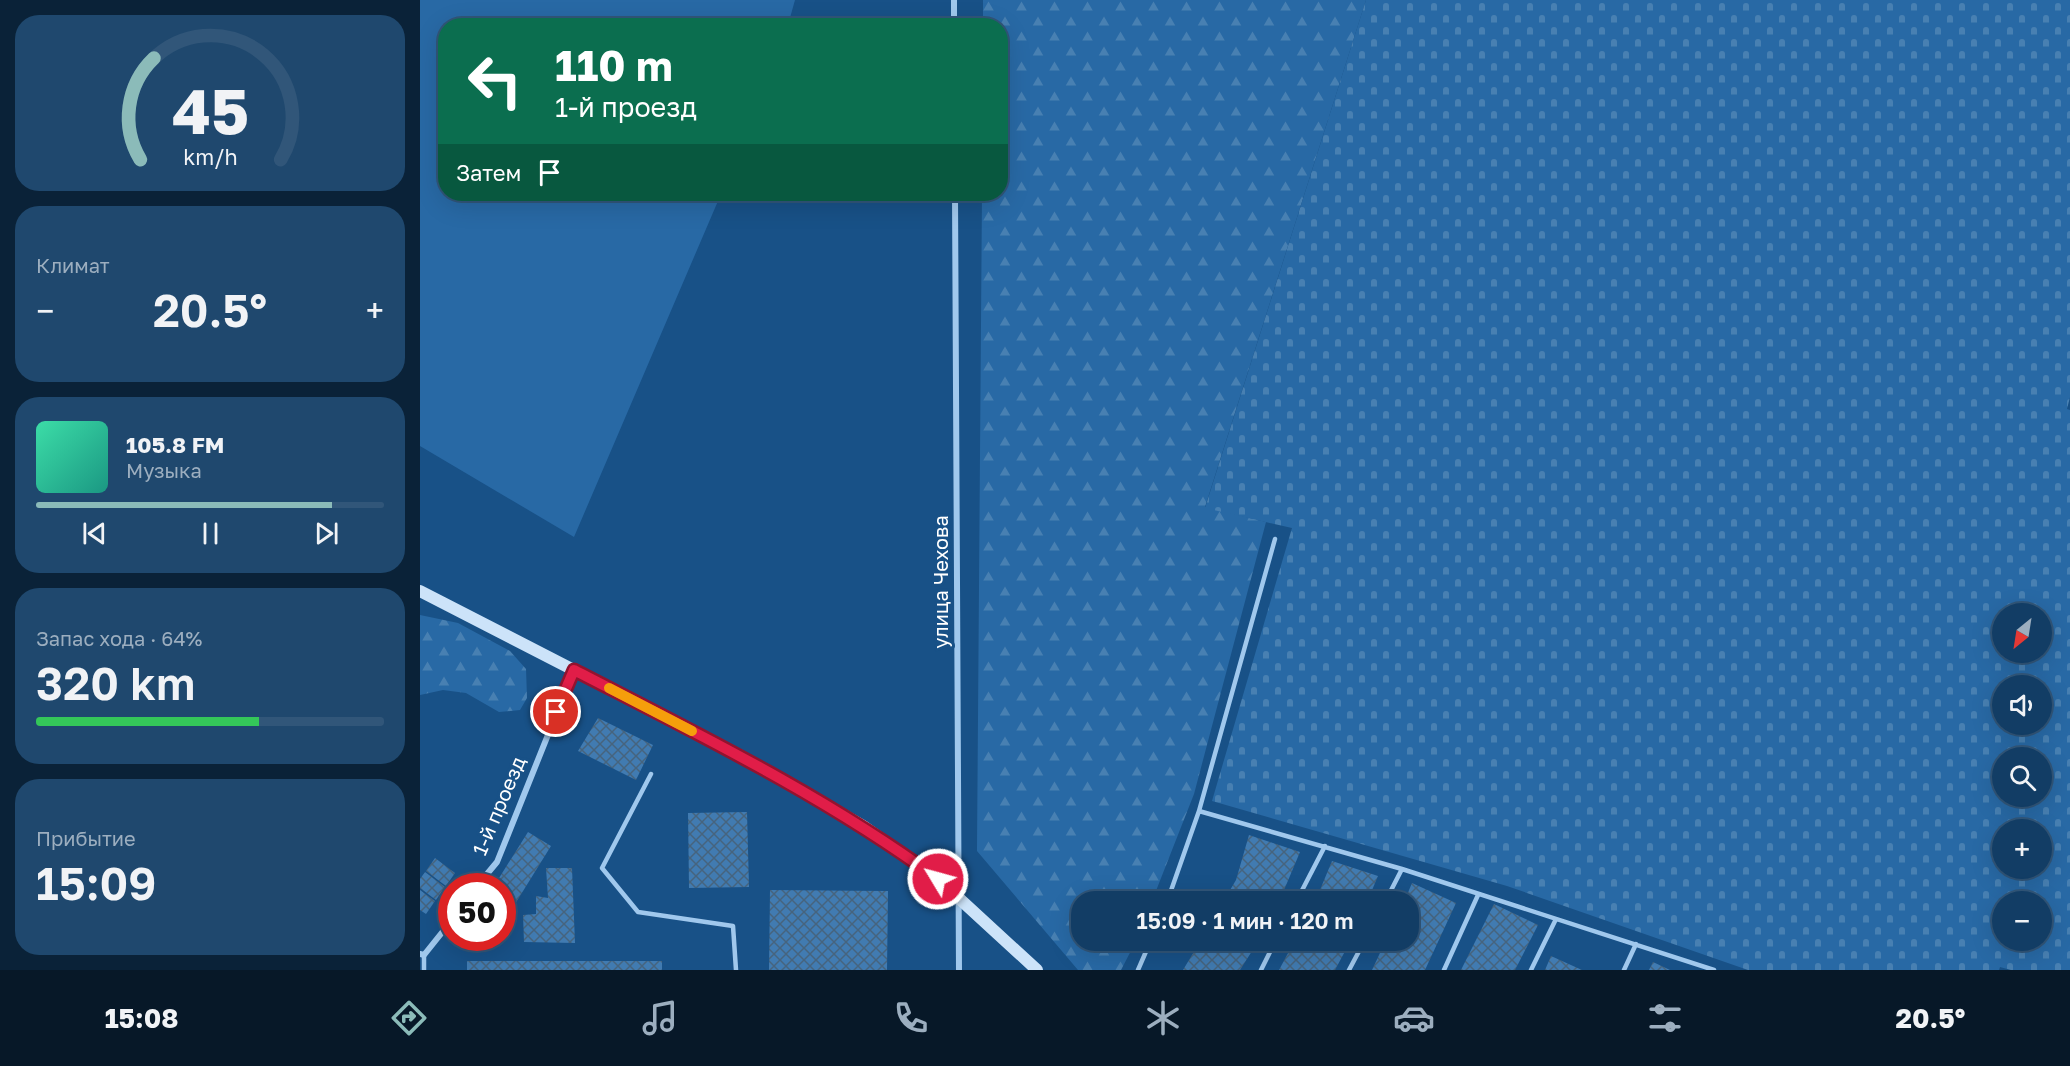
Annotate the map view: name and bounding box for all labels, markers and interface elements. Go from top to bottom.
text: 110 m [555,40,673,90]
icon: left [456,42,534,120]
text: 45 [171,73,249,148]
text: 1-й проезд [555,91,697,123]
text: km/h [183,144,237,170]
icon: arrive [533,156,566,189]
text: Затем [456,159,521,186]
text: Климат [36,253,110,277]
text: 20.5° [153,283,267,337]
text: − [36,291,54,330]
text: + [366,291,384,330]
text: 105.8 FM [126,431,224,458]
text: Музыка [126,458,202,482]
street label: улица Чехова [928,515,952,649]
icon: previous [78,517,111,550]
icon: pause [194,517,227,550]
icon: next [310,517,343,550]
north arrow [1992,603,2052,663]
map controls [1992,603,2052,951]
text: Запас хода · 64% [36,626,202,650]
text: 320 km [36,656,195,710]
button: sound [1992,675,2052,735]
pin [530,686,581,737]
icon: arrive [539,695,572,728]
button: search [1992,747,2052,807]
street label: 1-й проезд [467,753,530,859]
button: + [1992,819,2052,879]
text: Прибытие [36,826,136,850]
position arrow [906,847,970,911]
text: 15:09 [36,856,156,910]
speed limit sign: 50 [438,873,516,951]
button: − [1992,891,2052,951]
text: 15:09 · 1 мин · 120 m [1137,907,1353,934]
icon: directions [388,997,430,1039]
icon: music [639,997,681,1039]
icon: phone [890,997,932,1039]
icon: climate [1142,997,1184,1039]
icon: car [1393,997,1435,1039]
icon: filters [1644,997,1686,1039]
text: 15:08 [105,1002,179,1034]
text: 20.5° [1896,1002,1965,1034]

